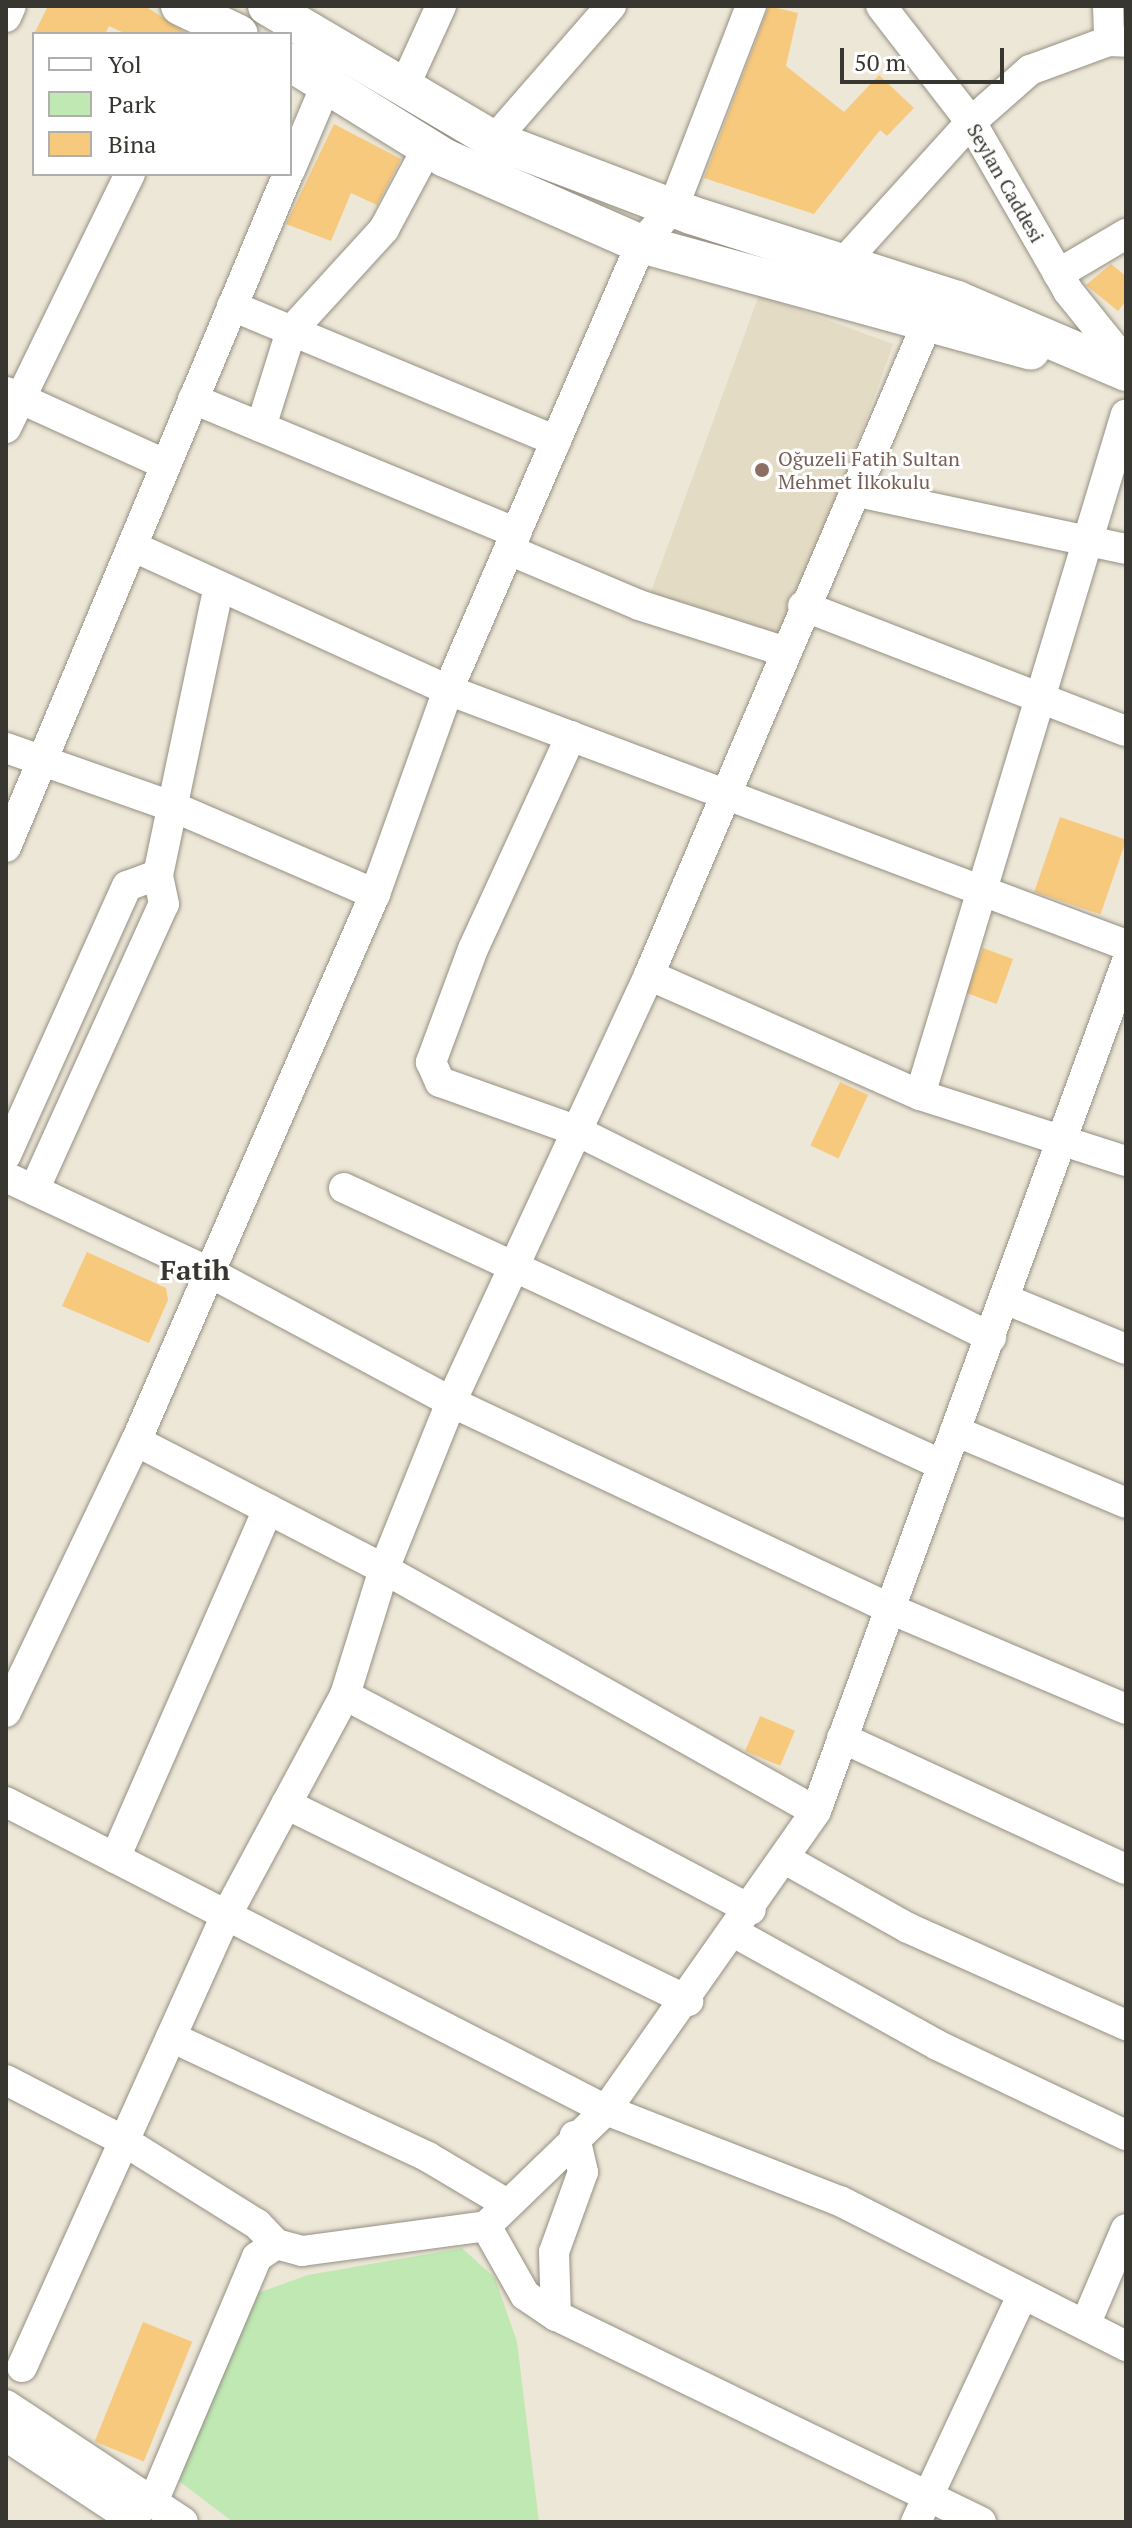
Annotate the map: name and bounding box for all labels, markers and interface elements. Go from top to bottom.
legend [32,32,292,176]
scale bar [844,32,1008,82]
text: 50 m [854,46,906,78]
text: Yol [108,48,142,80]
text: Park [108,88,156,120]
street label: Seylan Caddesi [962,119,1050,247]
text: Bina [108,128,156,160]
place label: Oğuzeli Fatih Sultan Mehmet İlkokulu [778,446,960,493]
marker: Oğuzeli Fatih Sultan Mehmet İlkokulu [753,461,771,479]
district label: Fatih [160,1253,230,1287]

